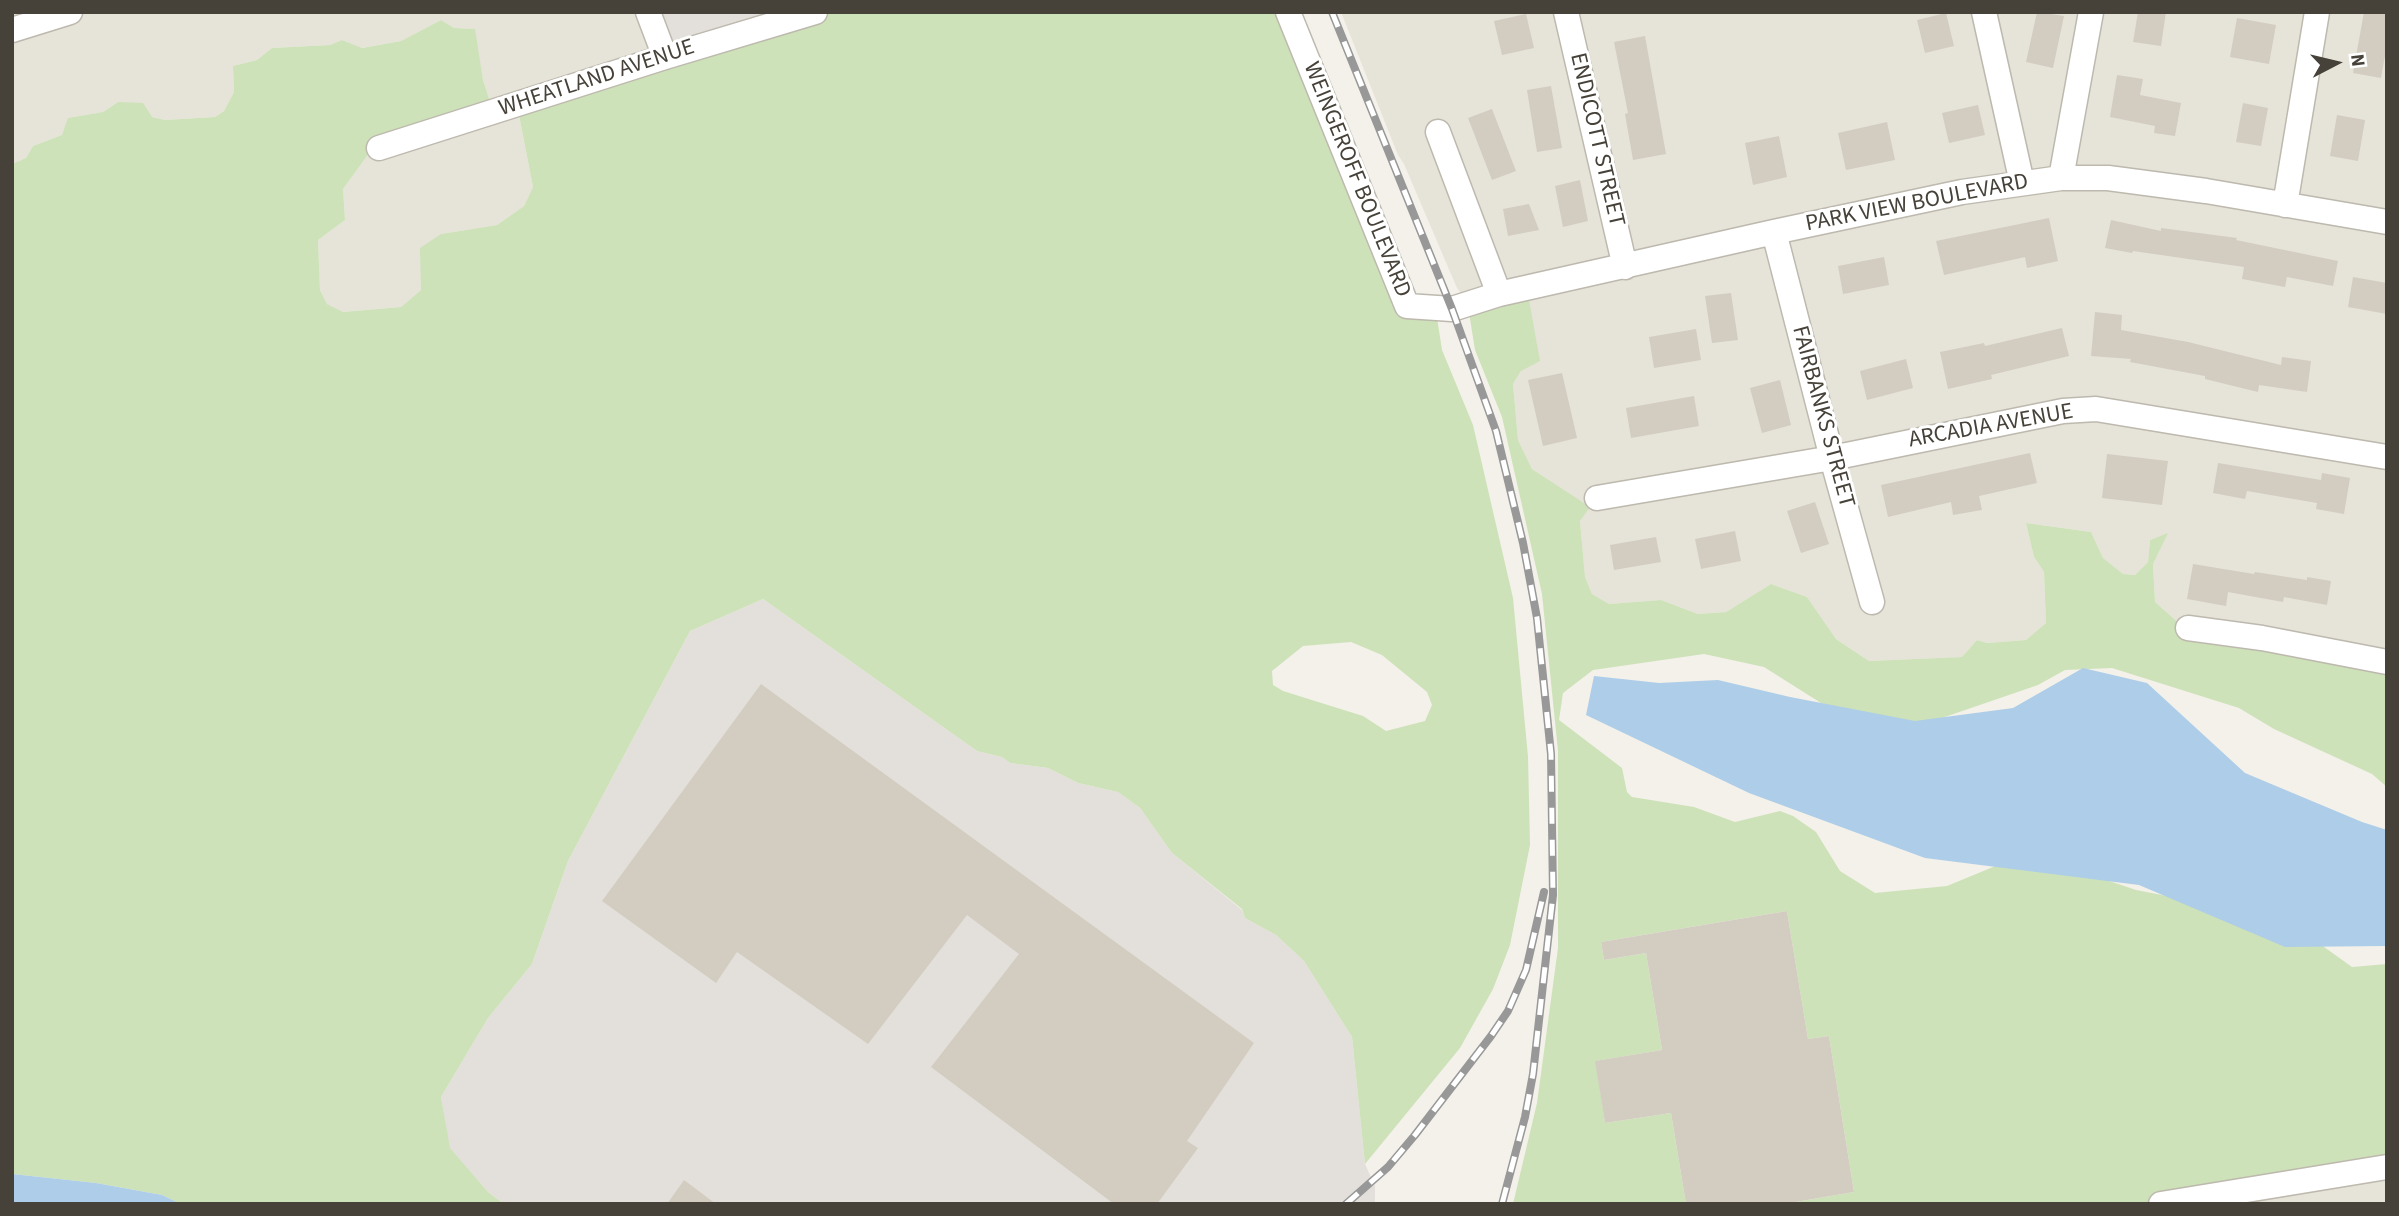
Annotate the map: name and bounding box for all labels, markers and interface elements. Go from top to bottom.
north arrow [2301,28,2371,98]
street label: WHEATLAND AVENUE [496,34,698,124]
street label: ENDICOTT STREET [1563,50,1629,230]
text: N [2343,52,2372,68]
street label: WEINGEROFF BOULEVARD [1296,58,1416,302]
street label: PARK VIEW BOULEVARD [1803,169,2031,239]
street label: FAIRBANKS STREET [1784,323,1860,511]
street label: ARCADIA AVENUE [1907,399,2075,455]

